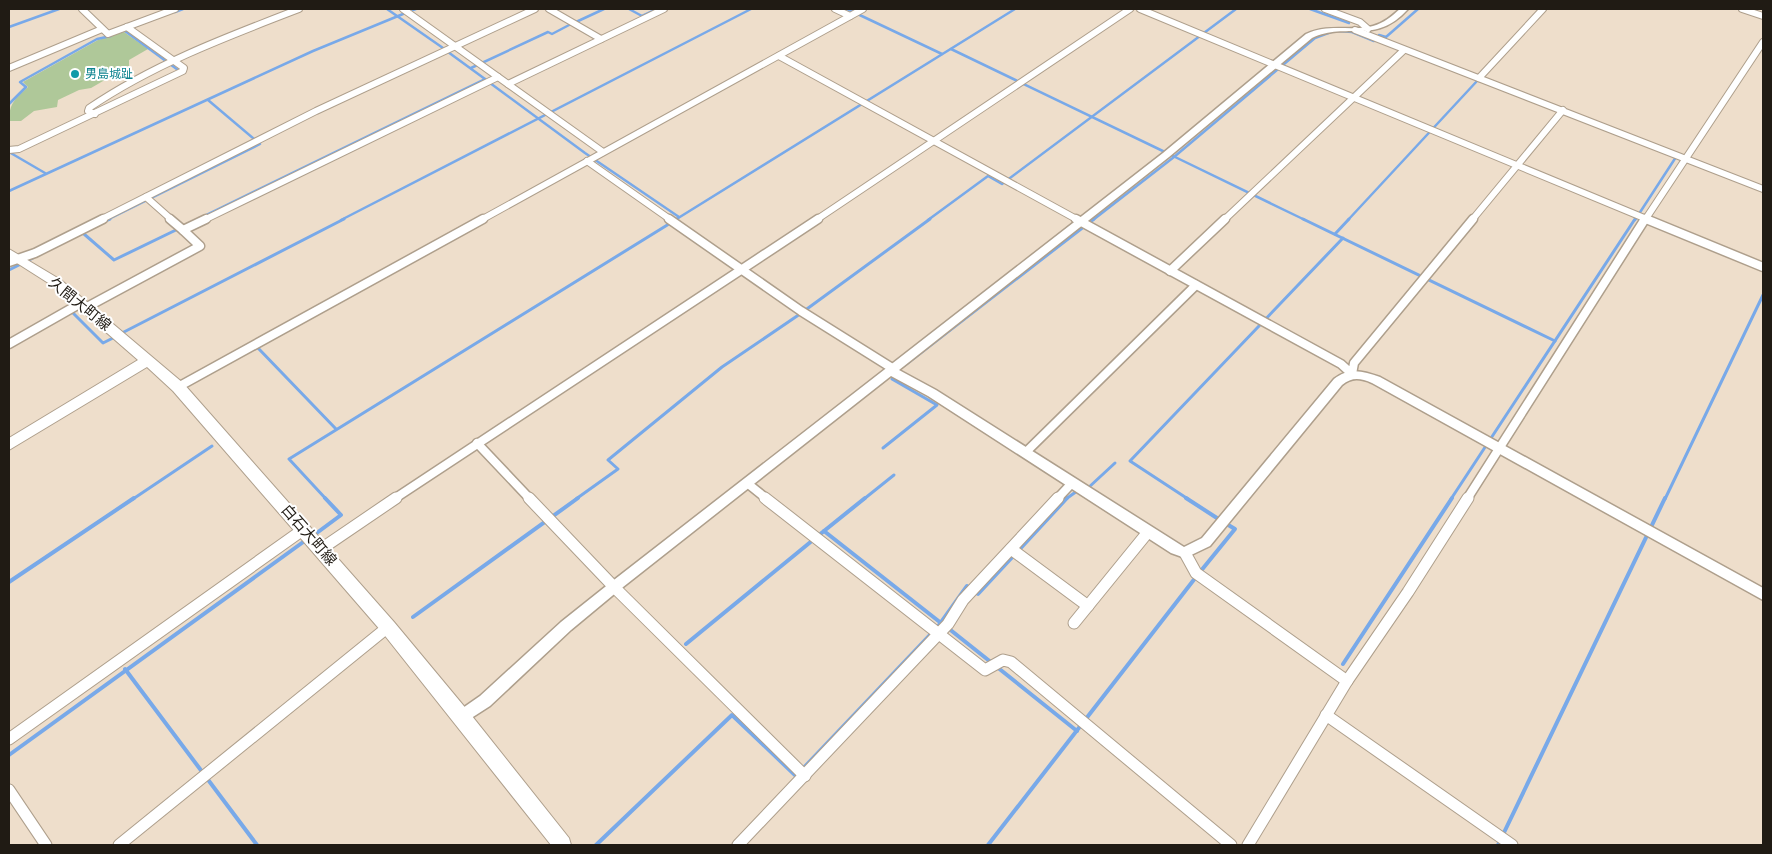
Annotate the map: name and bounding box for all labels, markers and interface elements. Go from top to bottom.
place label: 男島城趾 [85,66,133,81]
marker: 男島城趾 [69,68,81,80]
street label: 久間大町線 [45,273,115,335]
street label: 白石大町線 [278,500,341,569]

